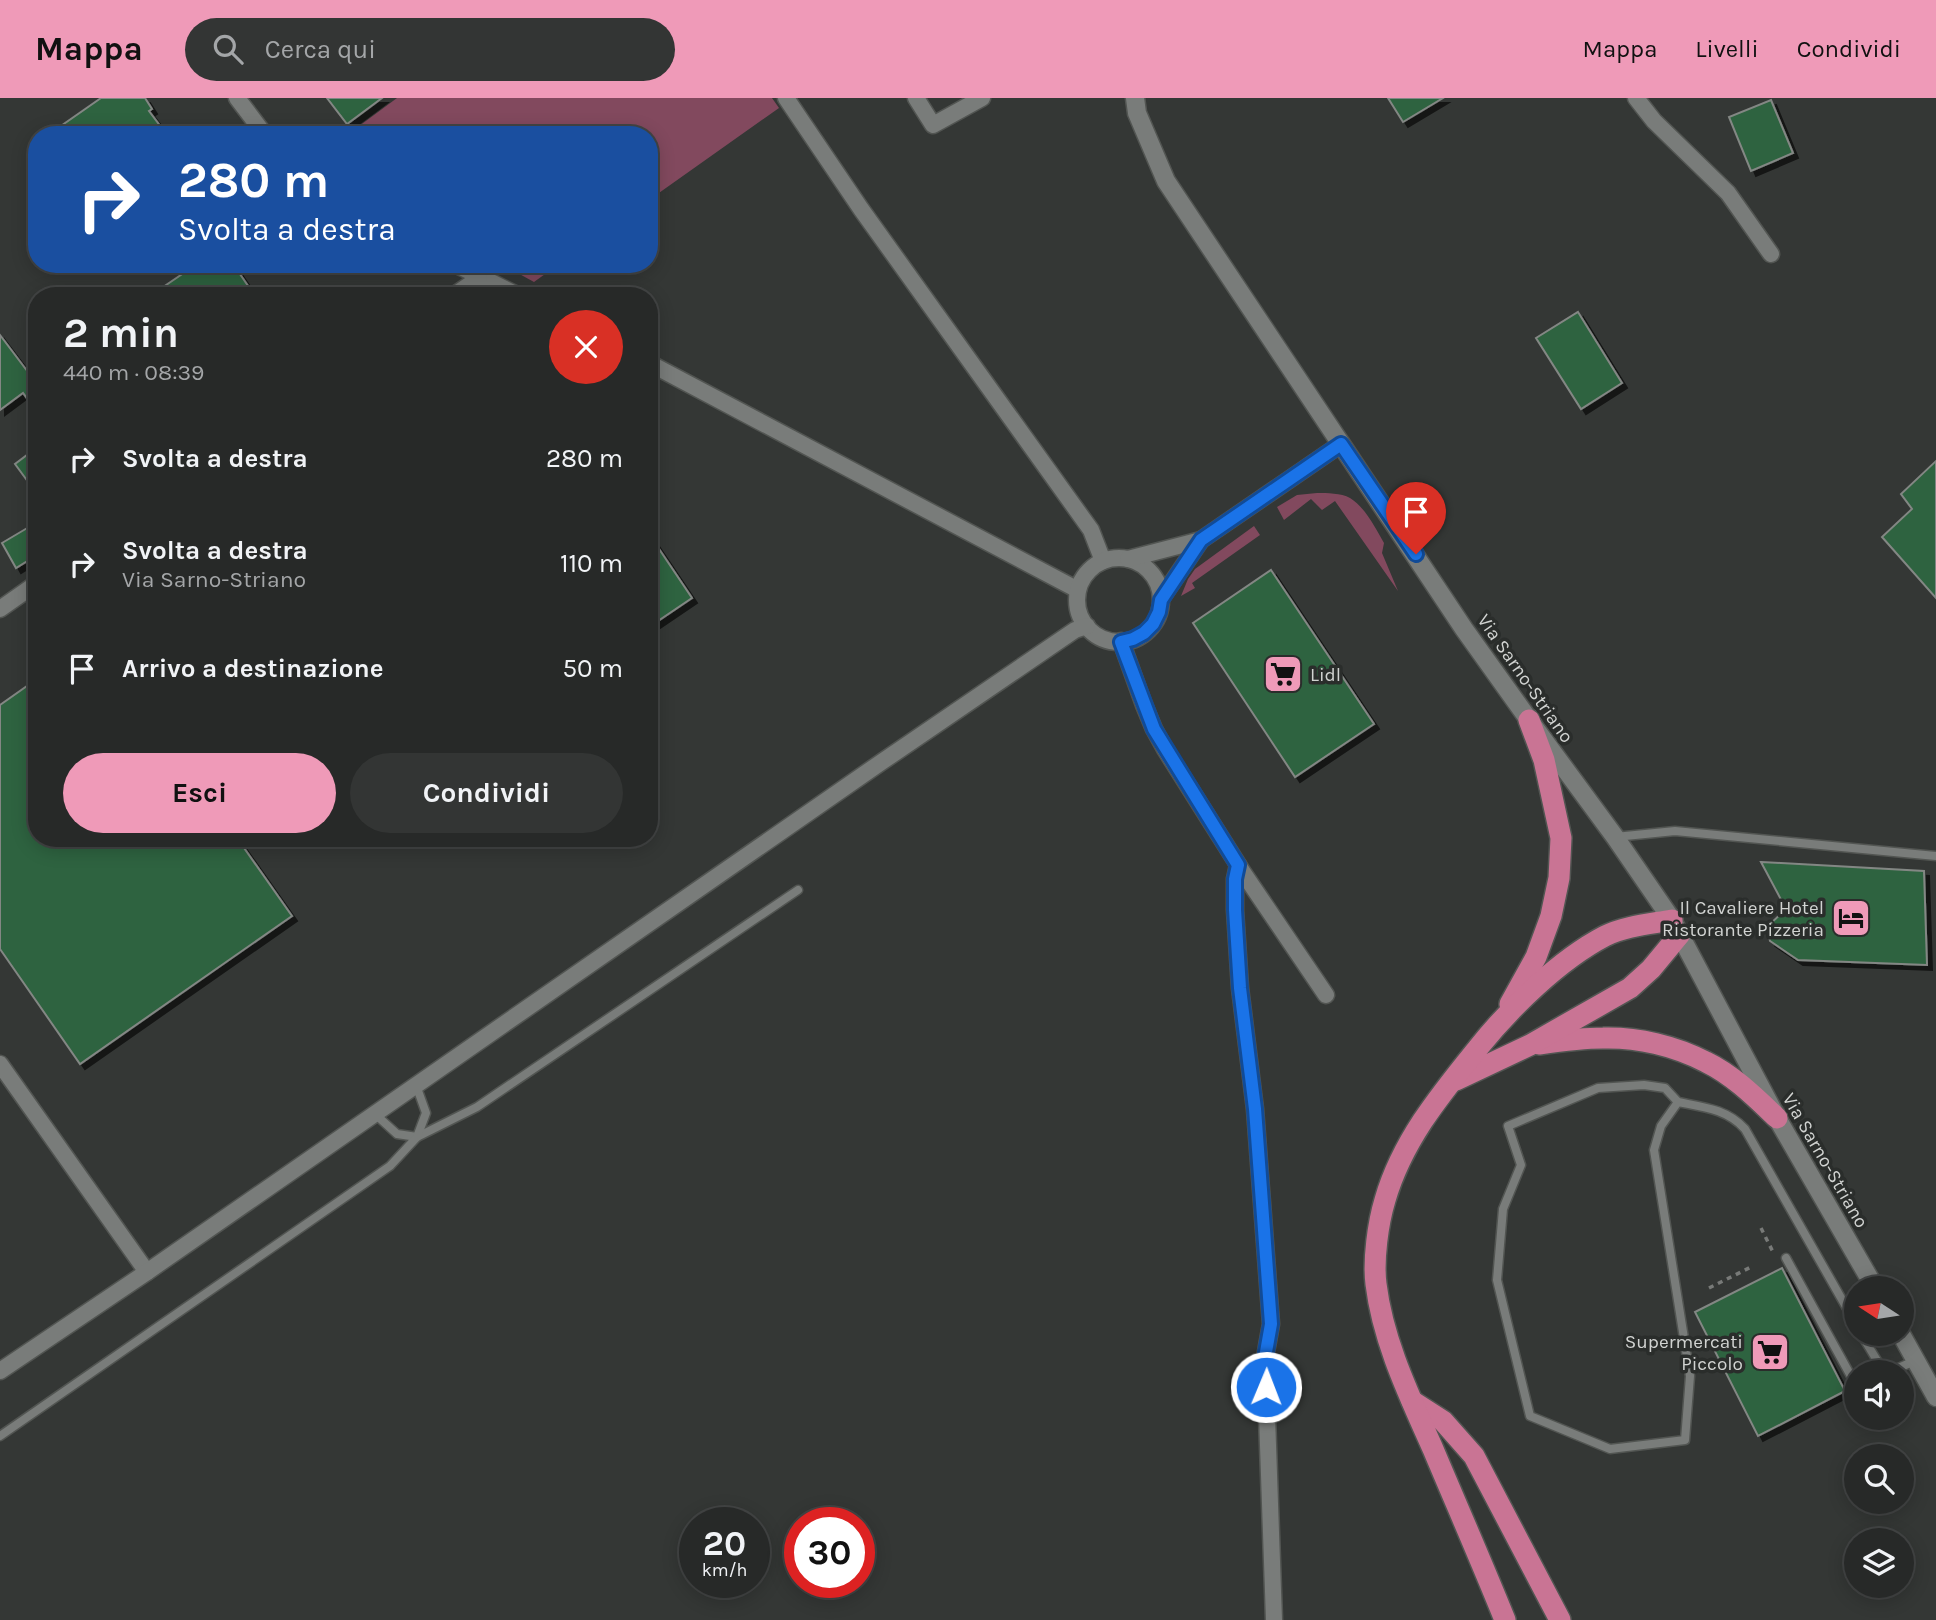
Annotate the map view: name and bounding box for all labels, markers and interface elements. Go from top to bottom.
search box [185,18,675,81]
text: Mappa [35,30,143,68]
icon: search [209,30,247,68]
text: Cerca qui [265,34,376,65]
text: Mappa [1583,35,1657,63]
text: Livelli [1695,35,1759,63]
text: Condividi [1797,35,1901,63]
text: 280 m [178,152,329,209]
icon: right [63,154,154,245]
text: Svolta a destra [178,211,396,248]
text: 2 min [63,308,179,358]
button: close [549,310,623,384]
text: 440 m · 08:39 [63,359,204,386]
icon: right [63,440,101,478]
text: Svolta a destra [122,443,308,474]
text: 280 m [546,443,623,474]
pin [1386,482,1446,554]
icon: arrive [1397,493,1435,531]
text: Svolta a destra [122,535,308,566]
icon: right [63,545,101,583]
text: 110 m [560,548,623,579]
text: Via Sarno-Striano [122,566,306,593]
street label: Via Sarno-Striano [1473,610,1578,747]
icon: arrive [63,650,101,688]
text: Arrivo a destinazione [122,653,384,684]
text: 50 m [562,653,623,684]
supermarket icon: Lidl [1262,653,1304,695]
place label: Lidl [1310,664,1341,686]
button: Esci [63,753,336,833]
button: Condividi [350,753,623,833]
place label: Il Cavaliere Hotel Ristorante Pizzeria [1662,897,1824,941]
hotel icon: Il Cavaliere Hotel Ristorante Pizzeria [1830,897,1872,939]
street label: Via Sarno-Striano [1778,1089,1873,1232]
north arrow [1844,1276,1914,1346]
map controls [1844,1276,1914,1598]
place label: Supermercati Piccolo [1625,1331,1743,1375]
supermarket icon: Supermercati Piccolo [1749,1331,1791,1373]
position arrow [1229,1350,1303,1424]
button: sound [1844,1360,1914,1430]
button: search [1844,1444,1914,1514]
speed limit sign: 30 [784,1507,875,1598]
text: 20 [703,1523,746,1564]
button: layers [1844,1528,1914,1598]
text: km/h [702,1559,747,1581]

